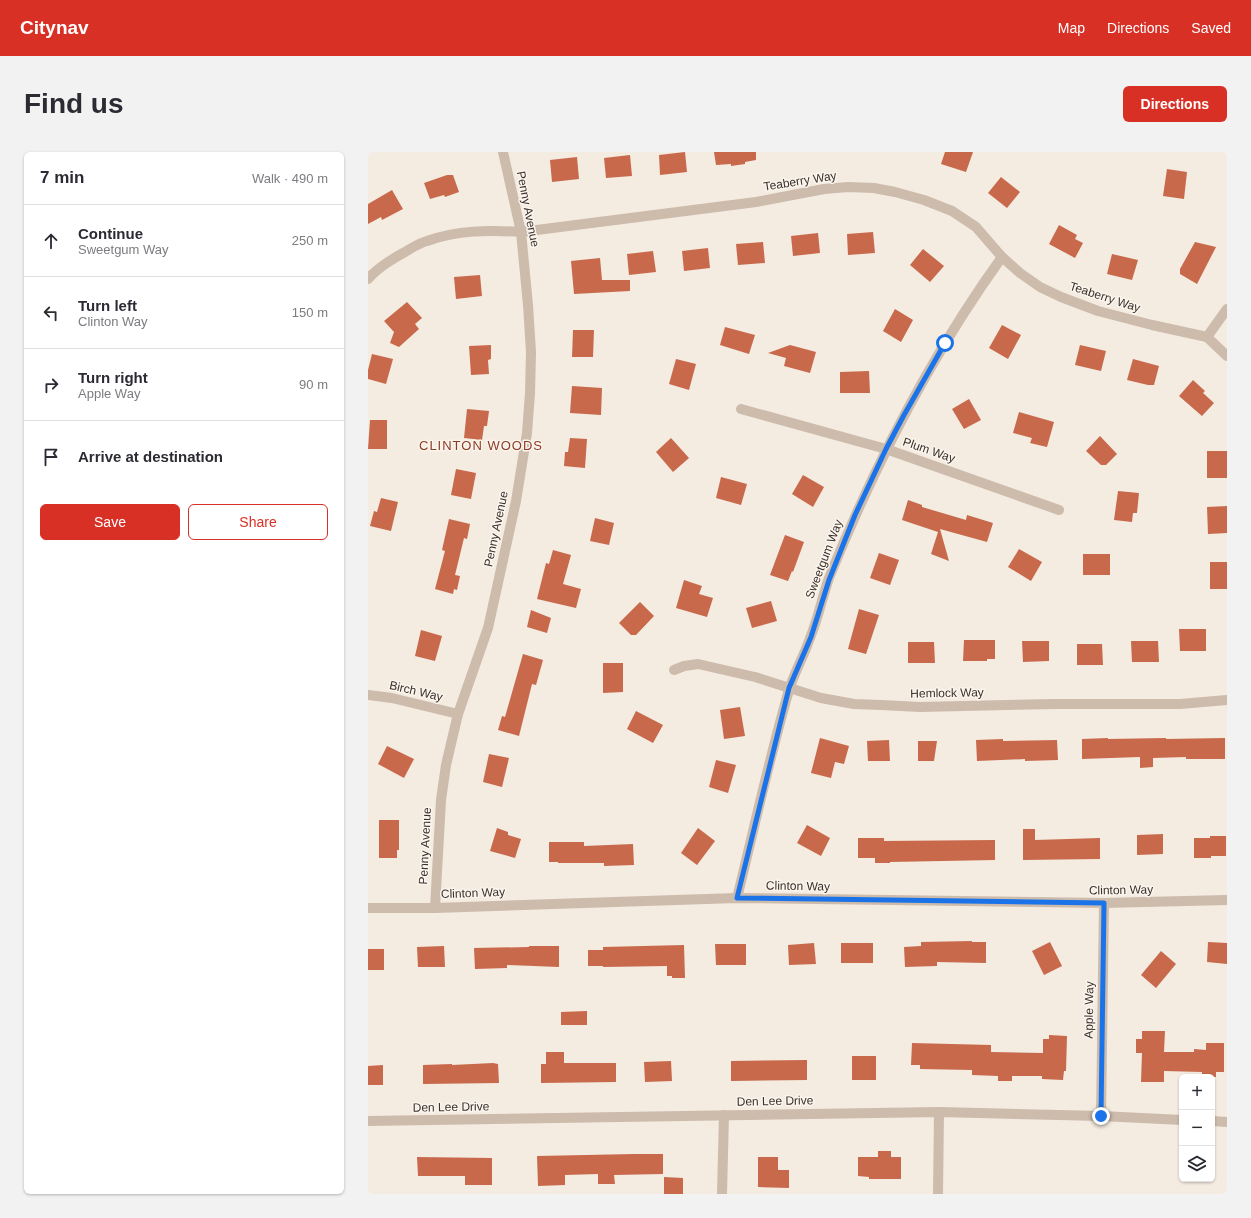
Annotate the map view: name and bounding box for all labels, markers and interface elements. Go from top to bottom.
text: Citynav [20,17,89,38]
text: Map [1058,20,1085,36]
text: Directions [1107,20,1169,36]
text: Saved [1191,20,1231,36]
button: Directions [1123,86,1227,122]
text: Find us [24,88,124,119]
text: 7 min [40,168,84,187]
street label: Teaberry Way [763,168,837,194]
street label: Penny Avenue [514,170,542,249]
text: Walk · 490 m [252,171,328,186]
text: Continue [78,225,143,242]
icon: ahead [40,230,62,252]
text: 250 m [292,233,328,248]
text: Sweetgum Way [78,242,169,257]
street label: Teaberry Way [1068,279,1142,315]
text: Turn left [78,297,137,314]
icon: left [40,302,62,324]
text: 150 m [292,305,328,320]
text: Clinton Way [78,314,148,329]
route start [936,334,954,352]
text: Turn right [78,369,148,386]
icon: right [40,374,62,396]
text: 90 m [299,377,328,392]
text: Apple Way [78,386,140,401]
street label: Plum Way [901,435,957,465]
district label: CLINTON WOODS [419,438,543,453]
icon: arrive [40,446,62,468]
text: Arrive at destination [78,448,223,465]
street label: Penny Avenue [481,489,511,568]
button: Save [40,504,180,540]
button: Share [188,504,328,540]
street label: Sweetgum Way [802,517,846,601]
street label: Birch Way [388,678,444,704]
street label: Hemlock Way [910,685,984,701]
street label: Penny Avenue [416,807,434,885]
street label: Clinton Way [766,878,830,894]
street label: Clinton Way [1089,882,1153,898]
street label: Clinton Way [441,885,505,901]
street label: Apple Way [1081,981,1097,1039]
map controls [1179,1074,1215,1182]
button: + [1179,1074,1215,1110]
street label: Den Lee Drive [737,1093,814,1109]
street label: Den Lee Drive [413,1099,490,1115]
route end [1092,1107,1110,1125]
button: − [1179,1110,1215,1146]
button: layers [1179,1146,1215,1182]

